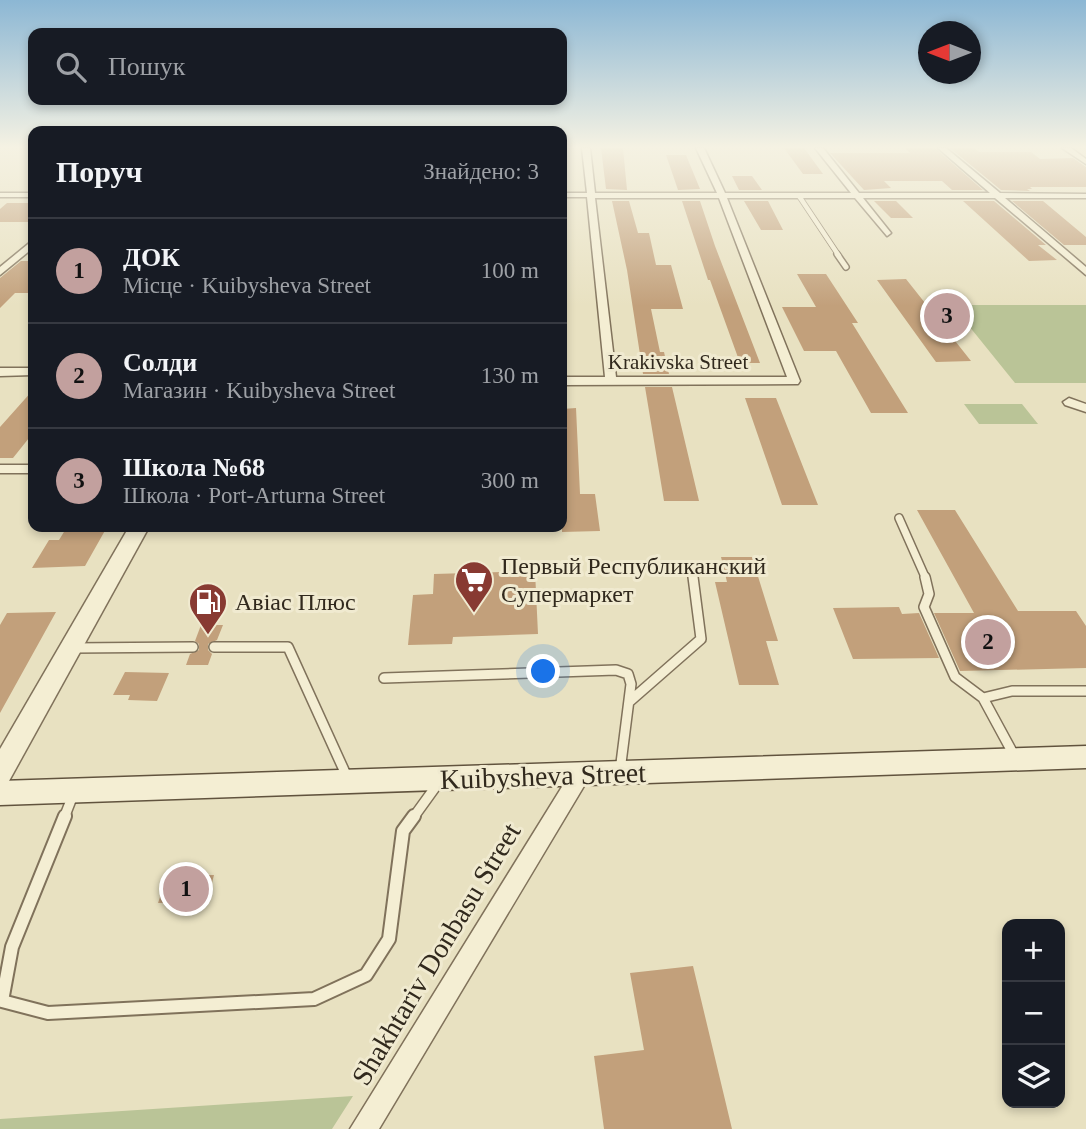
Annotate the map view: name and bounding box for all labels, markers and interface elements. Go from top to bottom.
north arrow [918,21,981,84]
search box [28,28,567,105]
icon: search [52,48,90,86]
text: Пошук [108,52,185,81]
text: Поруч [56,155,143,188]
text: Знайдено: 3 [423,159,539,184]
text: ДОК [123,243,180,272]
text: 1 [73,258,85,283]
text: 100 m [481,258,539,283]
text: Місце · Kuibysheva Street [123,273,371,298]
pin: 3 [924,290,970,342]
text: Солди [123,348,197,377]
street label: Krakivska Street [608,350,748,374]
text: 2 [73,363,85,388]
text: 130 m [481,363,539,388]
text: Магазин · Kuibysheva Street [123,378,395,403]
text: Школа №68 [123,453,265,482]
text: 3 [73,468,85,493]
text: 300 m [481,468,539,493]
text: Школа · Port-Arturna Street [123,483,385,508]
place label: Первый Республиканский Супермаркет [501,553,766,607]
supermarket icon: Первый Республиканский Супермаркет [453,559,495,614]
fuel station icon: Авіас Плюс [187,581,229,636]
place label: Авіас Плюс [235,589,356,615]
pin: 2 [965,616,1011,668]
your location [526,654,560,688]
street label: Kuibysheva Street [439,757,647,795]
street label: Shakhtariv Donbasu Street [345,817,527,1091]
pin: 1 [163,863,209,915]
map controls [1002,919,1065,1108]
button: + [1002,919,1065,982]
button: − [1002,982,1065,1045]
button: layers [1002,1045,1065,1108]

